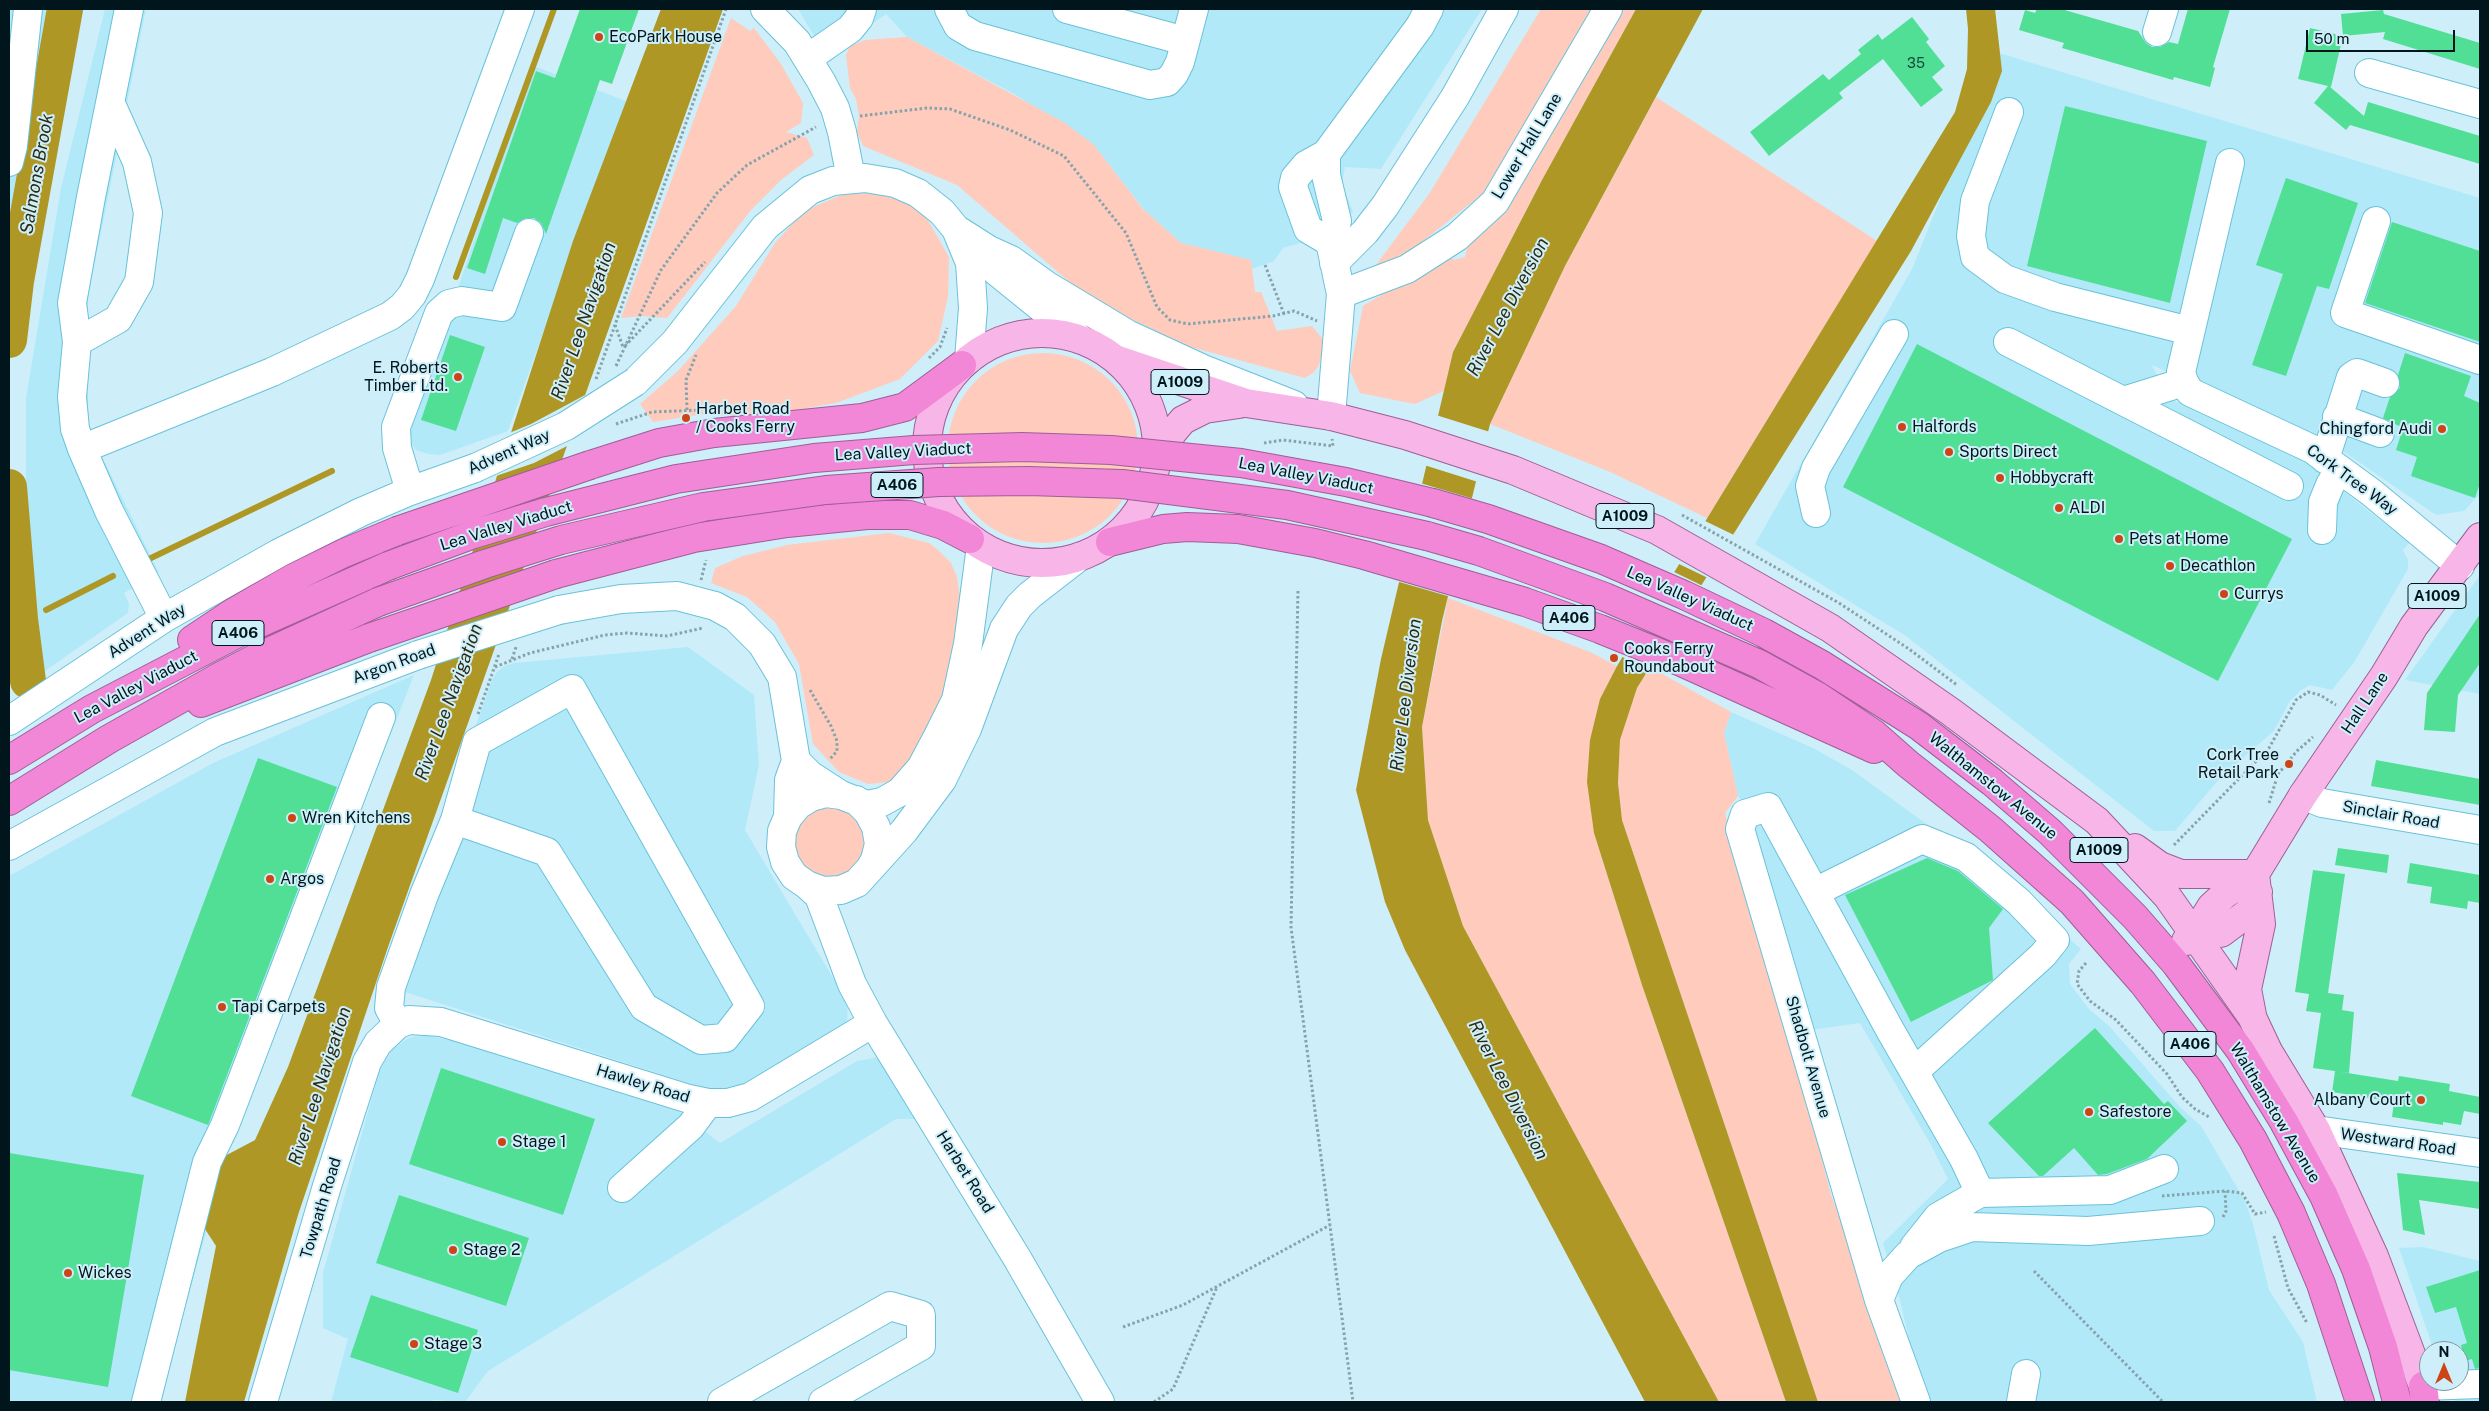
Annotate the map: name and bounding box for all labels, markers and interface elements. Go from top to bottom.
scale bar [2309,20,2458,52]
place label: EcoPark House [609,27,722,47]
text: 50 m [2314,30,2349,47]
marker: EcoPark House [593,31,605,43]
house number: 35 [1907,56,1925,72]
street label: Lower Hall Lane [1488,90,1566,202]
water label: Salmons Brook [16,112,58,236]
water label: River Lee Diversion [1462,234,1554,380]
water label: River Lee Navigation [547,239,621,403]
place label: E. Roberts Timber Ltd. [364,358,448,396]
road number: A1009 [1151,370,1209,394]
marker: E. Roberts Timber Ltd. [452,371,464,383]
place label: Harbet Road / Cooks Ferry [696,399,795,437]
marker: Harbet Road / Cooks Ferry [680,412,692,424]
place label: Halfords [1912,417,1977,437]
place label: Chingford Audi [2319,419,2432,439]
marker: Halfords [1896,421,1908,433]
marker: Chingford Audi [2436,423,2448,435]
street label: Advent Way [465,425,553,479]
street label: Lea Valley Viaduct [834,439,972,465]
street label: Cork Tree Way [2303,440,2401,520]
place label: Sports Direct [1959,442,2057,462]
marker: Sports Direct [1943,446,1955,458]
street label: Lea Valley Viaduct [1237,454,1375,498]
place label: Hobbycraft [2010,468,2094,488]
road number: A406 [871,472,923,498]
marker: Hobbycraft [1994,472,2006,484]
street label: Lea Valley Viaduct [438,497,574,555]
place label: ALDI [2069,498,2105,518]
marker: ALDI [2053,502,2065,514]
road number: A1009 [1596,504,1654,528]
place label: Pets at Home [2129,529,2229,549]
marker: Pets at Home [2113,533,2125,545]
place label: Decathlon [2180,556,2255,576]
marker: Decathlon [2164,560,2176,572]
street label: Lea Valley Viaduct [1624,562,1756,636]
place label: Currys [2234,584,2284,604]
road number: A1009 [2408,584,2466,608]
marker: Currys [2218,588,2230,600]
street label: Advent Way [104,599,190,663]
road number: A406 [1543,606,1595,630]
water label: River Lee Diversion [1386,617,1426,773]
road number: A406 [212,620,264,646]
water label: River Lee Navigation [411,621,487,783]
place label: Cooks Ferry Roundabout [1624,639,1715,677]
street label: Argon Road [350,640,438,688]
street label: Lea Valley Viaduct [71,646,201,728]
marker: Cooks Ferry Roundabout [1608,652,1620,664]
street label: Hall Lane [2337,668,2393,738]
street label: Walthamstow Avenue [1925,728,2061,844]
place label: Cork Tree Retail Park [2198,745,2279,783]
marker: Cork Tree Retail Park [2283,758,2295,770]
street label: Sinclair Road [2341,797,2441,833]
place label: Wren Kitchens [302,808,410,828]
marker: Wren Kitchens [286,812,298,824]
road number: A1009 [2070,838,2128,862]
place label: Argos [280,869,324,889]
marker: Argos [264,873,276,885]
street label: Shadbolt Avenue [1781,994,1835,1120]
place label: Tapi Carpets [232,997,325,1017]
marker: Tapi Carpets [216,1001,228,1013]
water label: River Lee Navigation [284,1004,356,1168]
water label: River Lee Diversion [1464,1017,1552,1163]
road number: A406 [2164,1032,2216,1056]
street label: Walthamstow Avenue [2226,1040,2324,1186]
street label: Hawley Road [594,1061,692,1107]
place label: Albany Court [2314,1090,2411,1110]
marker: Albany Court [2415,1094,2427,1106]
place label: Safestore [2099,1102,2172,1122]
marker: Safestore [2083,1106,2095,1118]
street label: Westward Road [2339,1124,2457,1160]
street label: Harbet Road [932,1127,998,1217]
place label: Stage 1 [512,1132,567,1152]
marker: Stage 1 [496,1136,508,1148]
street label: Towpath Road [296,1155,346,1261]
place label: Stage 2 [463,1240,521,1260]
marker: Stage 2 [447,1244,459,1256]
place label: Wickes [78,1263,132,1283]
marker: Wickes [62,1267,74,1279]
place label: Stage 3 [424,1334,482,1354]
marker: Stage 3 [408,1338,420,1350]
north arrow [2419,1341,2469,1391]
text: N [2439,1344,2449,1360]

